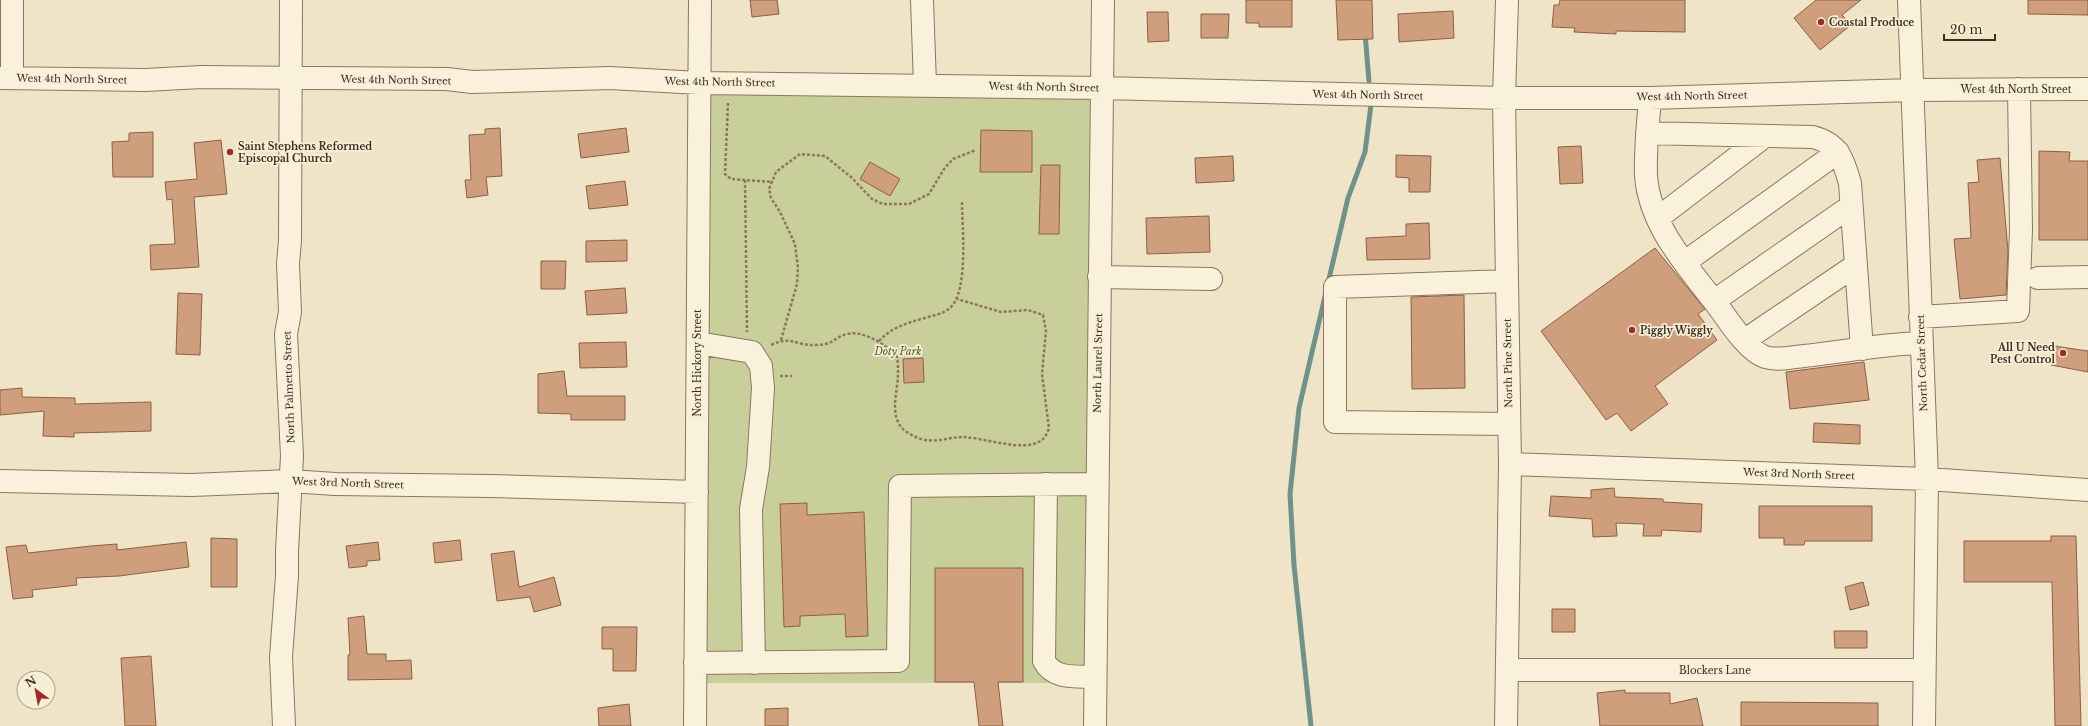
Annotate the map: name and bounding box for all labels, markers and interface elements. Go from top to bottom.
place label: Coastal Produce [1829,16,1914,29]
scale bar [1944,16,1995,42]
marker: Coastal Produce [1816,17,1826,27]
text: 20 m [1950,22,1982,37]
street label: West 4th North Street [15,72,128,86]
street label: West 4th North Street [339,73,452,87]
street label: West 4th North Street [663,75,776,89]
street label: West 4th North Street [987,80,1100,94]
street label: West 4th North Street [1960,83,2072,96]
street label: West 4th North Street [1311,88,1424,102]
street label: West 4th North Street [1635,89,1748,103]
place label: Saint Stephens Reformed Episcopal Church [238,140,372,165]
marker: Saint Stephens Reformed Episcopal Church [225,147,235,157]
street label: North Hickory Street [691,309,704,417]
street label: North Laurel Street [1091,313,1105,413]
street label: North Cedar Street [1914,314,1930,412]
street label: North Pine Street [1501,318,1515,408]
place label: Piggly Wiggly [1640,324,1713,337]
marker: Piggly Wiggly [1627,325,1637,335]
street label: North Palmetto Street [281,330,297,443]
place label: All U Need Pest Control [1990,341,2055,366]
park label: Doty Park [874,345,921,358]
marker: All U Need Pest Control [2058,348,2068,358]
street label: West 3rd North Street [1742,466,1855,482]
street label: West 3rd North Street [291,475,404,491]
street label: Blockers Lane [1679,664,1751,677]
north arrow [16,670,56,710]
text: N [23,672,39,690]

